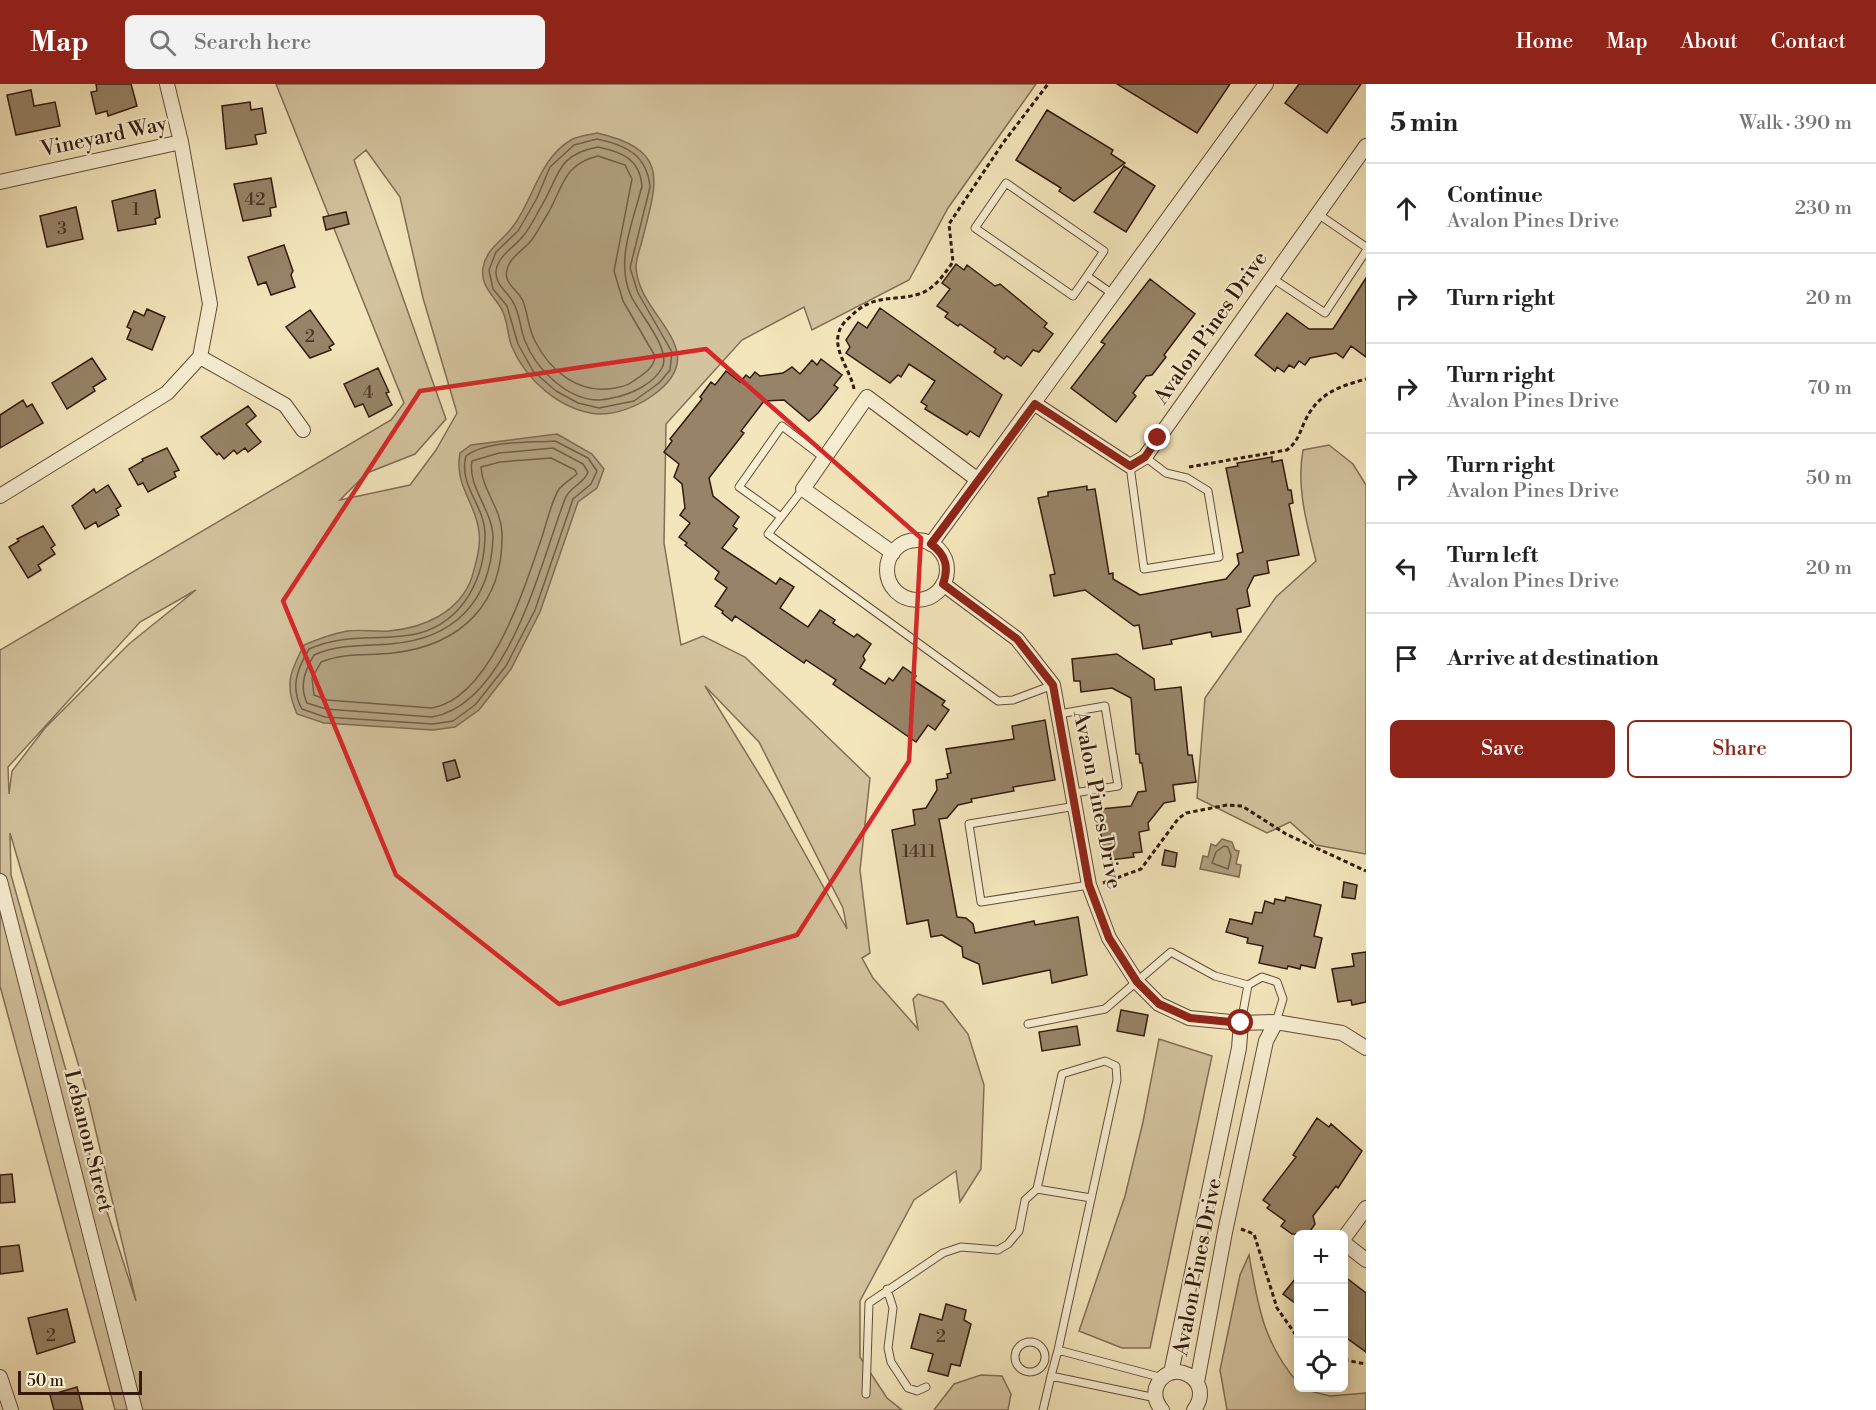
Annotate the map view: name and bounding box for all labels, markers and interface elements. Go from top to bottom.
search box [125,15,545,69]
text: Map [30,25,89,60]
icon: search [146,26,179,59]
text: Search here [194,29,311,56]
text: Home [1516,29,1573,55]
text: Map [1606,29,1648,55]
text: About [1681,29,1738,55]
text: Contact [1771,29,1846,55]
text: 5 min [1390,107,1458,139]
street label: Vineyard Way [38,111,170,163]
text: Walk · 390 m [1739,111,1852,136]
text: Continue [1447,182,1543,209]
house number: 42 [245,188,265,211]
icon: ahead [1390,192,1423,225]
text: 230 m [1795,196,1852,221]
house number: 1 [132,198,140,221]
text: Avalon Pines Drive [1447,209,1619,234]
house number: 3 [57,217,67,240]
street label: Avalon Pines Drive [1148,247,1273,410]
icon: right [1390,282,1423,315]
text: Turn right [1447,285,1555,312]
text: 20 m [1806,286,1852,311]
house number: 2 [305,325,315,348]
text: Turn right [1447,362,1555,389]
icon: right [1390,372,1423,405]
text: 70 m [1808,376,1852,401]
house number: 4 [363,381,374,404]
text: Avalon Pines Drive [1447,389,1619,414]
route end [1144,424,1170,450]
text: Turn right [1447,452,1555,479]
icon: right [1390,462,1423,495]
text: 50 m [1806,466,1852,491]
text: Avalon Pines Drive [1447,479,1619,504]
text: Turn left [1447,542,1538,569]
icon: left [1390,552,1423,585]
text: 20 m [1806,556,1852,581]
text: Avalon Pines Drive [1447,569,1619,594]
icon: arrive [1390,642,1423,675]
text: Arrive at destination [1447,645,1659,672]
street label: Avalon Pines Drive [1067,708,1127,891]
button: Save [1390,720,1615,778]
button: Share [1627,720,1852,778]
house number: 1411 [902,840,936,863]
route start [1227,1009,1253,1035]
street label: Lebanon Street [58,1067,118,1215]
street label: Avalon Pines Drive [1168,1176,1228,1359]
map controls [1294,1230,1348,1392]
button: + [1294,1230,1348,1284]
button: − [1294,1284,1348,1338]
house number: 2 [46,1324,56,1347]
house number: 2 [936,1325,946,1348]
button: locate [1294,1338,1348,1392]
scale bar [18,1368,142,1396]
text: 50 m [27,1371,64,1391]

